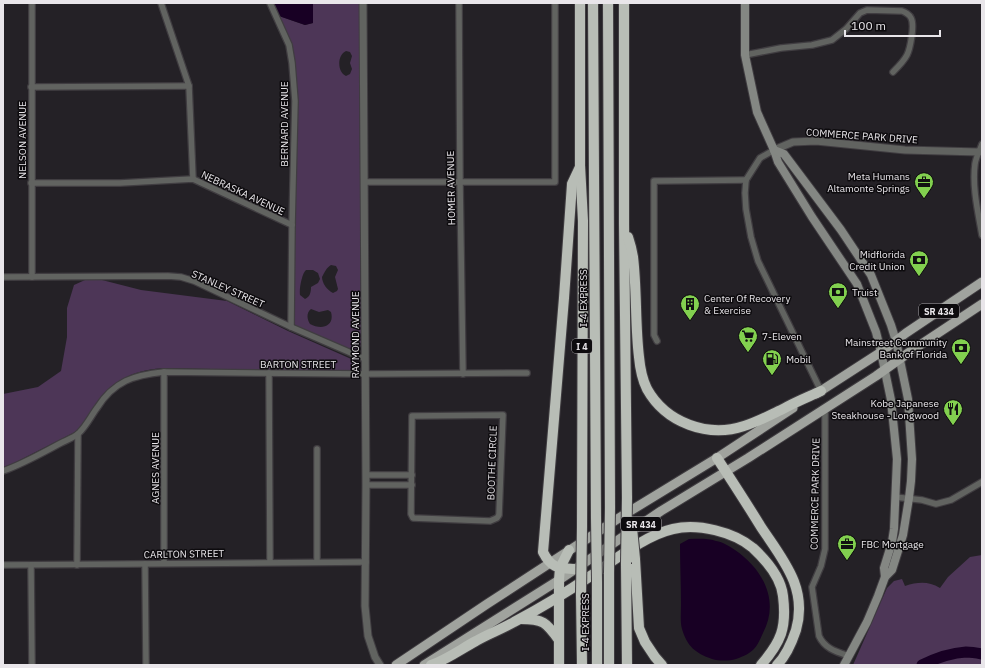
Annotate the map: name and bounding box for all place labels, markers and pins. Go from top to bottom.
place label: Meta Humans Altamonte Springs [827,170,910,195]
office icon: Meta Humans Altamonte Springs [913,171,935,199]
place label: Midflorida Credit Union [849,248,906,273]
bank icon: Midflorida Credit Union [908,249,930,277]
bank icon: Truist [827,281,849,309]
place label: Truist [852,286,878,299]
place label: Center Of Recovery & Exercise [704,292,790,317]
building icon: Center Of Recovery & Exercise [679,293,701,321]
supermarket icon: 7-Eleven [737,325,759,353]
place label: 7-Eleven [762,330,802,343]
place label: Mainstreet Community Bank of Florida [845,336,948,361]
bank icon: Mainstreet Community Bank of Florida [950,337,972,365]
fuel station icon: Mobil [761,348,783,376]
place label: Mobil [786,353,811,366]
place label: Kobe Japanese Steakhouse - Longwood [831,397,940,422]
restaurant icon: Kobe Japanese Steakhouse - Longwood [942,398,964,426]
office icon: FBC Mortgage [836,533,858,561]
place label: FBC Mortgage [861,538,924,551]

